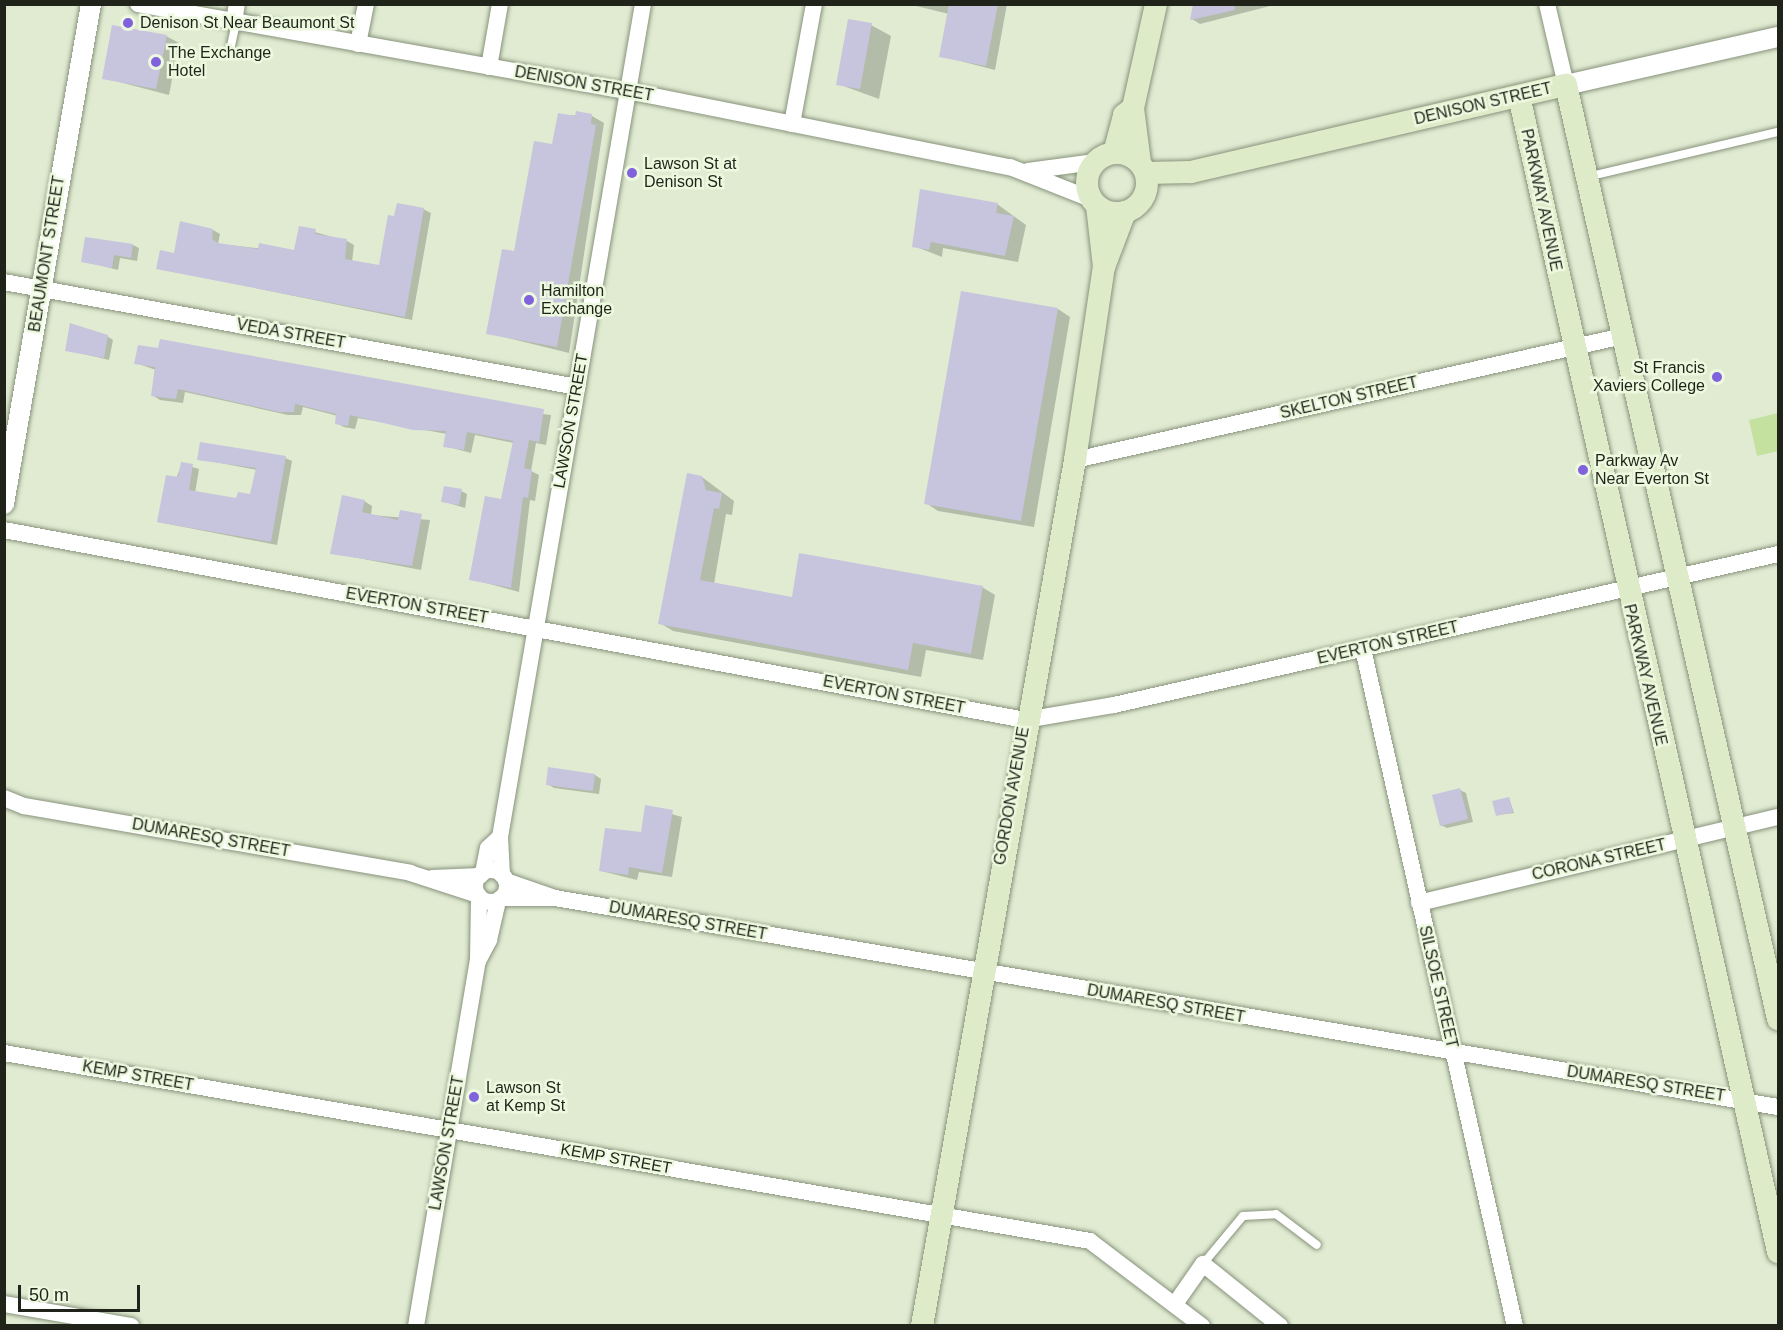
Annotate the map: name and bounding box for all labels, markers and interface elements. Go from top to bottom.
place label: Denison St Near Beaumont St [140,13,354,33]
marker: Denison St Near Beaumont St [121,16,135,30]
place label: The Exchange Hotel [168,43,271,81]
marker: The Exchange Hotel [149,55,163,69]
street label: DENISON STREET [513,62,655,106]
street label: DENISON STREET [1412,79,1554,129]
street label: PARKWAY AVENUE [1516,127,1566,273]
place label: Lawson St at Denison St [644,154,736,192]
marker: Lawson St at Denison St [625,166,639,180]
street label: BEAUMONT STREET [25,174,69,334]
place label: Hamilton Exchange [541,281,612,319]
marker: Hamilton Exchange [522,293,536,307]
street label: VEDA STREET [235,315,347,353]
street label: LAWSON STREET [550,352,592,490]
place label: St Francis Xaviers College [1593,358,1705,396]
marker: St Francis Xaviers College [1710,370,1724,384]
street label: SKELTON STREET [1278,373,1420,423]
place label: Parkway Av Near Everton St [1595,451,1709,489]
marker: Parkway Av Near Everton St [1576,463,1590,477]
street label: EVERTON STREET [344,584,490,628]
street label: PARKWAY AVENUE [1619,602,1671,748]
street label: EVERTON STREET [1316,617,1460,669]
street label: EVERTON STREET [821,672,967,718]
street label: GORDON AVENUE [990,725,1034,867]
street label: DUMARESQ STREET [131,815,291,861]
street label: CORONA STREET [1530,835,1668,885]
street label: DUMARESQ STREET [608,898,768,944]
street label: SILSOE STREET [1415,924,1461,1050]
street label: DUMARESQ STREET [1086,981,1246,1027]
street label: KEMP STREET [81,1057,195,1095]
street label: DUMARESQ STREET [1565,1062,1727,1106]
street label: LAWSON STREET [426,1074,468,1212]
place label: Lawson St at Kemp St [486,1078,565,1116]
marker: Lawson St at Kemp St [467,1090,481,1104]
street label: KEMP STREET [559,1140,673,1178]
scale bar [21,1273,142,1311]
text: 50 m [29,1285,69,1305]

